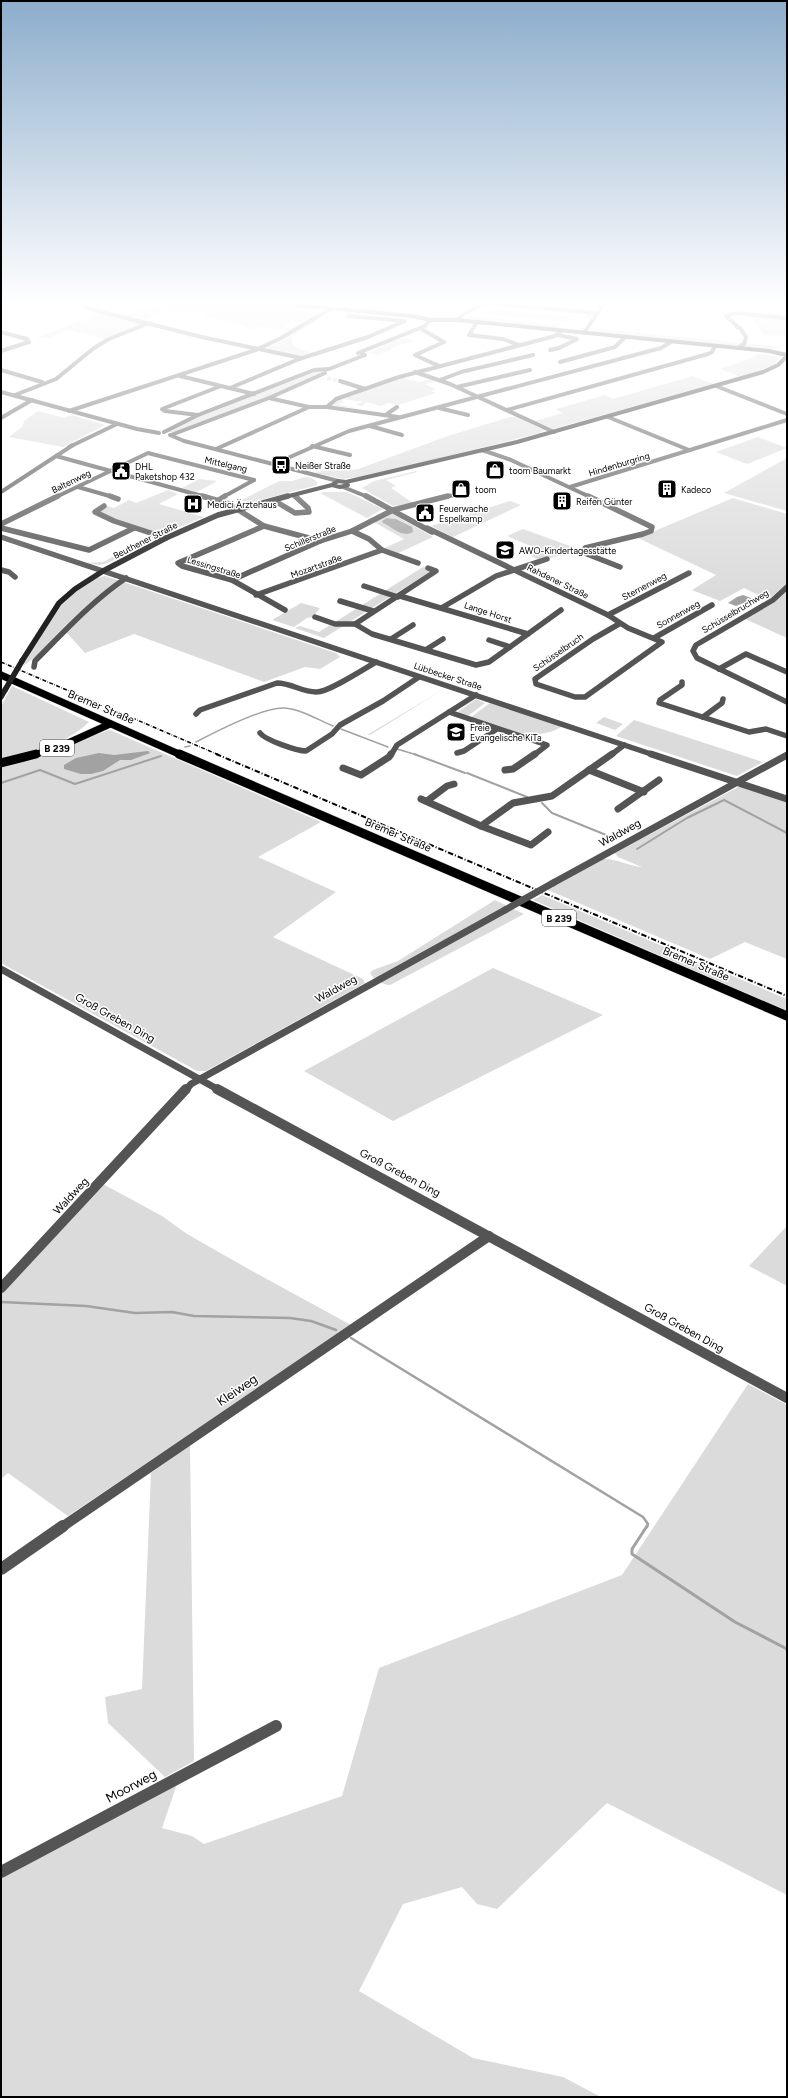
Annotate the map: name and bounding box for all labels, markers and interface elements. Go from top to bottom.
street label: Hindenburgring [587,450,651,478]
street label: Mittelgang [204,454,248,474]
bus stop icon: Neißer Straße [270,454,292,476]
shop icon: toom Baumarkt [484,459,506,481]
public building icon: DHL Paketshop 432 [110,460,132,482]
place label: Neißer Straße [295,460,351,471]
place label: DHL Paketshop 432 [135,461,195,482]
place label: toom Baumarkt [509,465,571,476]
street label: Baltenweg [50,467,92,495]
shop icon: toom [450,478,472,500]
building icon: Kadeco [656,478,678,500]
place label: toom [475,484,497,495]
place label: Kadeco [681,484,711,495]
building icon: Reifen Günter [551,490,573,512]
hospital icon: Medici Ärztehaus [182,493,204,515]
place label: Reifen Günter [576,496,632,507]
place label: Medici Ärztehaus [207,499,277,510]
public building icon: Feuerwache Espelkamp [414,502,436,524]
place label: Feuerwache Espelkamp [439,503,488,524]
street label: Beuthener Straße [111,519,179,561]
street label: Schillerstraße [283,523,337,553]
school or university icon: AWO-Kindertagesstätte [494,539,516,561]
place label: AWO-Kindertagesstätte [519,545,616,556]
street label: Mozartstraße [289,552,343,580]
street label: Lessingstraße [186,554,242,580]
street label: Rahdener Straße [525,561,591,601]
street label: Sternenweg [620,570,668,602]
street label: Schüsselbruchweg [700,587,770,635]
street label: Sonnenweg [654,598,702,630]
street label: Lange Horst [463,599,514,625]
street label: Schüsselbruch [531,631,585,673]
street label: Lübbecker Straße [413,660,484,692]
street label: Bremer Straße [66,687,136,727]
school or university icon: Freie Evangelische KiTa [445,721,467,743]
place label: Freie Evangelische KiTa [470,722,542,743]
road number: B 239 [40,740,74,756]
street label: Bremer Straße [363,815,433,855]
street label: Waldweg [597,816,643,850]
road number: B 239 [542,910,576,926]
street label: Bremer Straße [661,944,731,984]
street label: Waldweg [313,972,359,1006]
street label: Groß Greben Ding [73,991,157,1045]
street label: Groß Greben Ding [357,1146,443,1200]
street label: Waldweg [51,1175,91,1217]
street label: Groß Greben Ding [642,1301,726,1355]
street label: Kleiweg [214,1371,260,1409]
street label: Moorweg [103,1766,159,1806]

